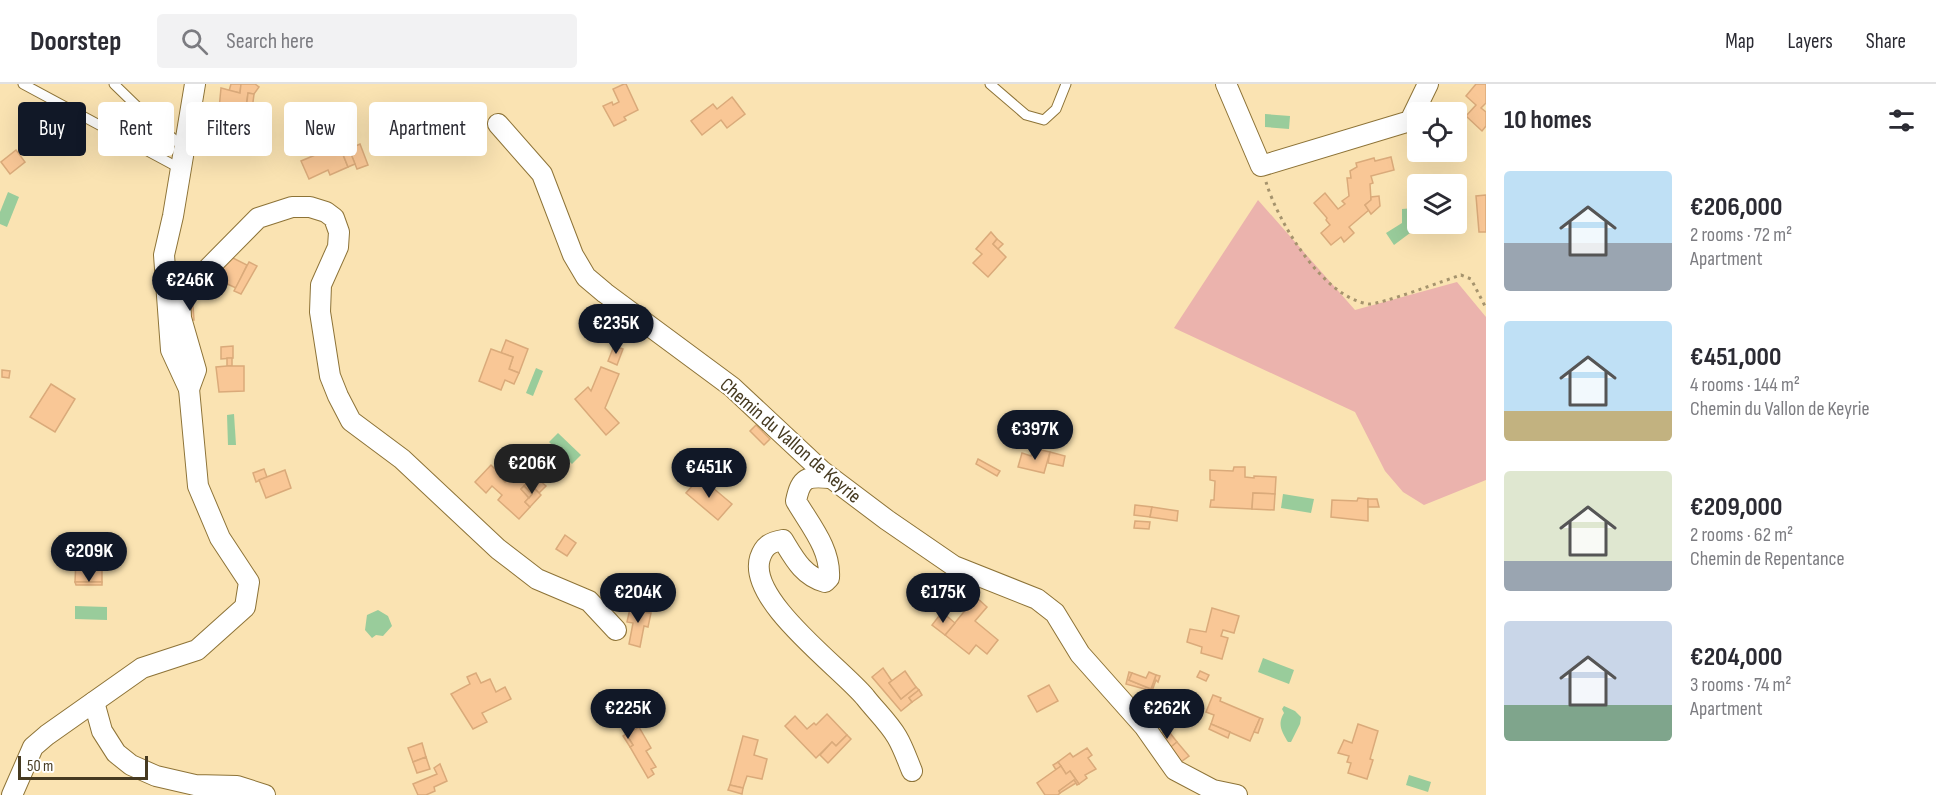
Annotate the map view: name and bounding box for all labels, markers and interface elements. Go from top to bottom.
search box [157,14,577,68]
text: Doorstep [30,25,121,58]
icon: search [178,25,211,58]
text: Search here [226,28,314,55]
text: Map [1725,29,1754,54]
text: Layers [1787,29,1833,54]
text: Share [1866,29,1906,54]
chip: Buy [18,102,86,156]
chip: Rent [98,102,174,156]
chip: Filters [186,102,272,156]
chip: New [284,102,357,156]
chip: Apartment [369,102,487,156]
map controls [1407,102,1467,234]
button: locate [1407,102,1467,162]
icon: filters [1885,104,1918,137]
text: 10 homes [1504,105,1592,136]
button: layers [1407,174,1467,234]
text: €206,000 [1690,192,1782,223]
icon: home [1552,195,1624,267]
text: 2 rooms · 72 m² [1690,223,1792,247]
text: Apartment [1690,247,1763,271]
pin: €246K [148,261,232,312]
text: €246K [166,268,214,292]
pin: €235K [574,304,658,355]
text: €235K [593,311,639,335]
text: €451,000 [1690,342,1781,373]
icon: home [1552,345,1624,417]
street label: Chemin du Vallon de Keyrie [715,373,866,509]
text: 4 rooms · 144 m² [1690,373,1800,397]
text: Chemin du Vallon de Keyrie [1690,397,1869,421]
pin: €397K [993,410,1077,461]
text: €397K [1011,417,1059,441]
pin: €206K [490,444,574,495]
pin: €451K [667,448,751,499]
text: €206K [508,451,556,475]
text: €451K [686,455,732,479]
text: €209,000 [1690,492,1782,523]
icon: home [1552,495,1624,567]
text: 2 rooms · 62 m² [1690,523,1793,547]
pin: €209K [47,532,131,583]
text: €209K [65,539,113,563]
text: Chemin de Repentance [1690,547,1844,571]
pin: €204K [596,573,680,624]
pin: €175K [901,573,985,624]
text: €204K [614,580,662,604]
text: €175K [920,580,966,604]
text: €204,000 [1690,642,1782,673]
icon: home [1552,645,1624,717]
text: 3 rooms · 74 m² [1690,673,1792,697]
pin: €225K [586,689,670,740]
pin: €262K [1125,689,1209,740]
text: €225K [605,696,651,720]
text: €262K [1143,696,1191,720]
text: Apartment [1690,697,1763,721]
scale bar [18,753,148,780]
text: 50 m [27,757,53,776]

